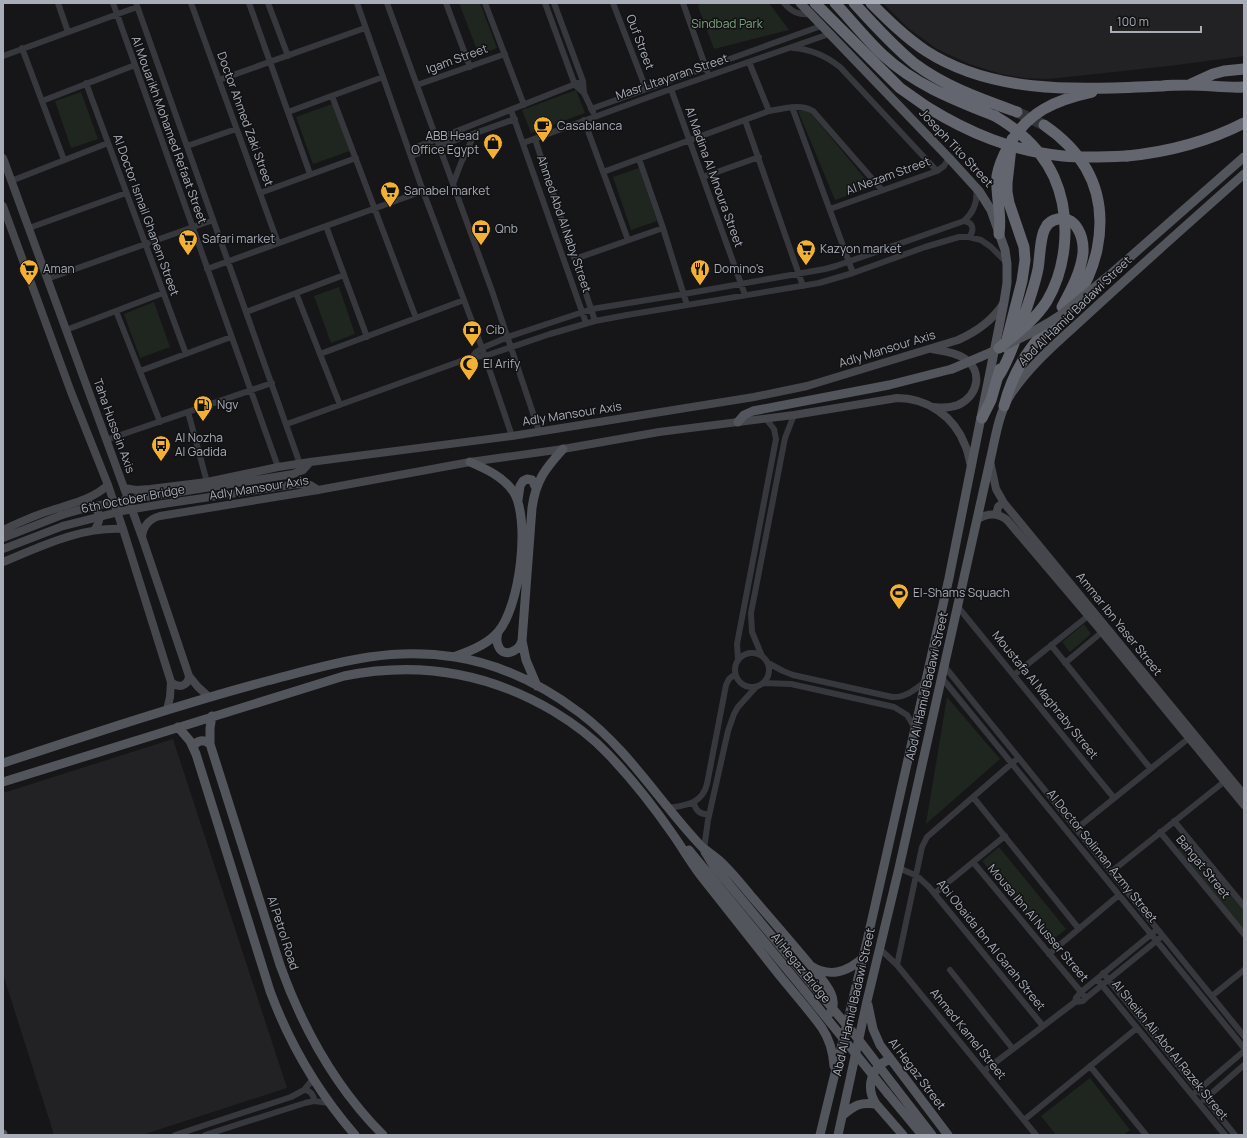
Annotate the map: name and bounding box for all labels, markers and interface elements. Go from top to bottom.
scale bar [1111,8,1201,34]
street label: Ouf Street [622,12,659,72]
text: 100 m [1117,13,1149,30]
park label: Sindbad Park [691,15,764,32]
street label: Al Mouarikh Mohamed Refaat Street [128,34,211,226]
street label: Igam Street [424,39,490,78]
street label: Doctor Ahmed Zaki Street [213,49,278,189]
street label: Masr Lltayaran Street [613,49,731,104]
street label: Al Madina Al Mnoura Street [681,104,748,250]
street label: Joseph Tito Street [915,105,997,191]
cafe icon: Casablanca [532,115,554,143]
place label: Casablanca [557,117,622,134]
place label: ABB Head Office Egypt [411,127,479,158]
street label: Al Doctor Ismail Ghanem Street [109,132,184,298]
shop icon: ABB Head Office Egypt [482,132,504,160]
street label: Al Nezam Street [843,152,933,199]
street label: Ahmed Abd Al Naby Street [533,153,596,295]
supermarket icon: Sanabel market [379,180,401,208]
place label: Sanabel market [404,182,490,199]
bank icon: Qnb [470,218,492,246]
place label: Qnb [495,220,518,237]
supermarket icon: Safari market [177,228,199,256]
place label: Safari market [202,230,275,247]
supermarket icon: Kazyon market [795,238,817,266]
place label: Kazyon market [820,240,902,257]
street label: Abd Al Hamid Badawi Street [1014,252,1135,369]
supermarket icon: Aman [18,258,40,286]
restaurant icon: Domino's [689,258,711,286]
place label: Aman [43,260,75,277]
place label: Domino's [714,260,764,277]
bank icon: Cib [461,319,483,347]
place label: Cib [486,321,505,338]
street label: Adly Mansour Axis [836,326,937,371]
mosque icon: El Arify [458,353,480,381]
place label: El Arify [483,355,521,372]
street label: Taha Hussein Axis [89,376,139,475]
fuel station icon: Ngv [192,394,214,422]
place label: Ngv [217,396,238,413]
street label: Adly Mansour Axis [521,397,623,430]
place label: Al Nozha Al Gadida [175,429,227,460]
bus stop icon: Al Nozha Al Gadida [150,434,172,462]
street label: Adly Mansour Axis [208,471,310,504]
street label: 6th October Bridge [80,480,186,517]
street label: Ammar Ibn Yaser Street [1072,568,1167,679]
sports icon: El-Shams Squach [888,582,910,610]
place label: El-Shams Squach [913,584,1010,601]
street label: Abd Al Hamid Badawi Street [901,610,952,762]
street label: Moustafa Al Maghraby Street [988,627,1103,763]
street label: Al Doctor Soliman Azmy Street [1043,785,1162,926]
street label: Bahgat Street [1172,831,1234,902]
street label: Mousa Ibn Al Nusser Street [984,860,1093,985]
street label: Abi Obaida Ibn Al Garah Street [933,876,1050,1014]
street label: Al Petrol Road [264,894,303,972]
street label: Abd Al Hamid Badawi Street [828,926,879,1078]
street label: Al Hegaz Bridge [768,929,835,1007]
street label: Al Sheikh Ali Abd Al Razek Street [1108,976,1232,1124]
street label: Ahmed Kamel Street [926,985,1011,1083]
street label: Al Hegaz Street [885,1034,950,1113]

